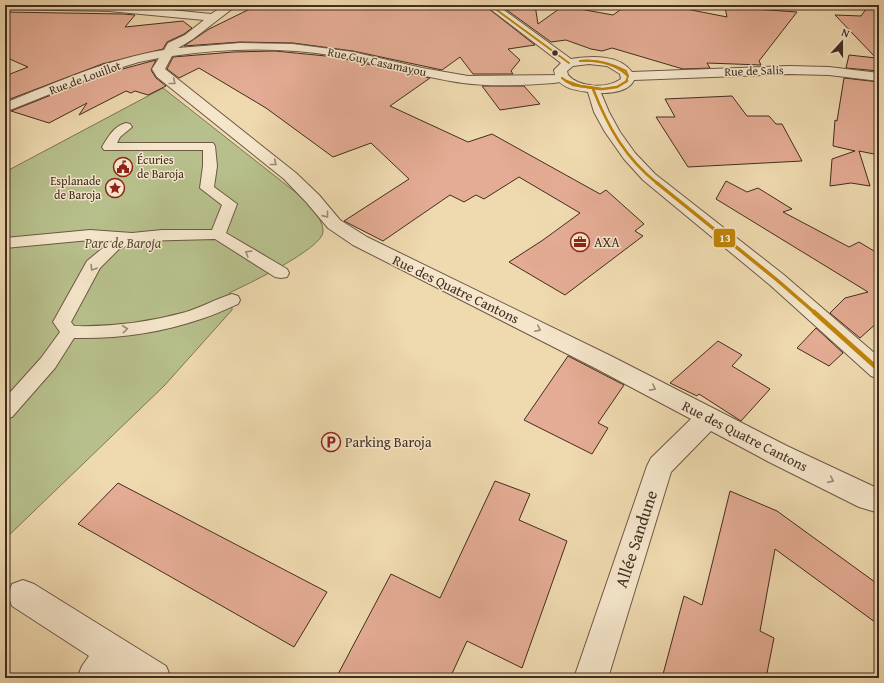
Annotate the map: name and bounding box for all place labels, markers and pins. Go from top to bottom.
unlabelled marker [550,48,560,58]
place label: Écuries de Baroja [137,151,184,182]
public building icon: Écuries de Baroja [112,156,134,178]
place label: Esplanade de Baroja [50,172,101,203]
place icon: Esplanade de Baroja [104,177,126,199]
office icon: AXA [569,231,591,253]
place label: AXA [594,232,620,252]
parking icon: Parking Baroja [320,431,342,453]
place label: Parking Baroja [345,432,432,452]

